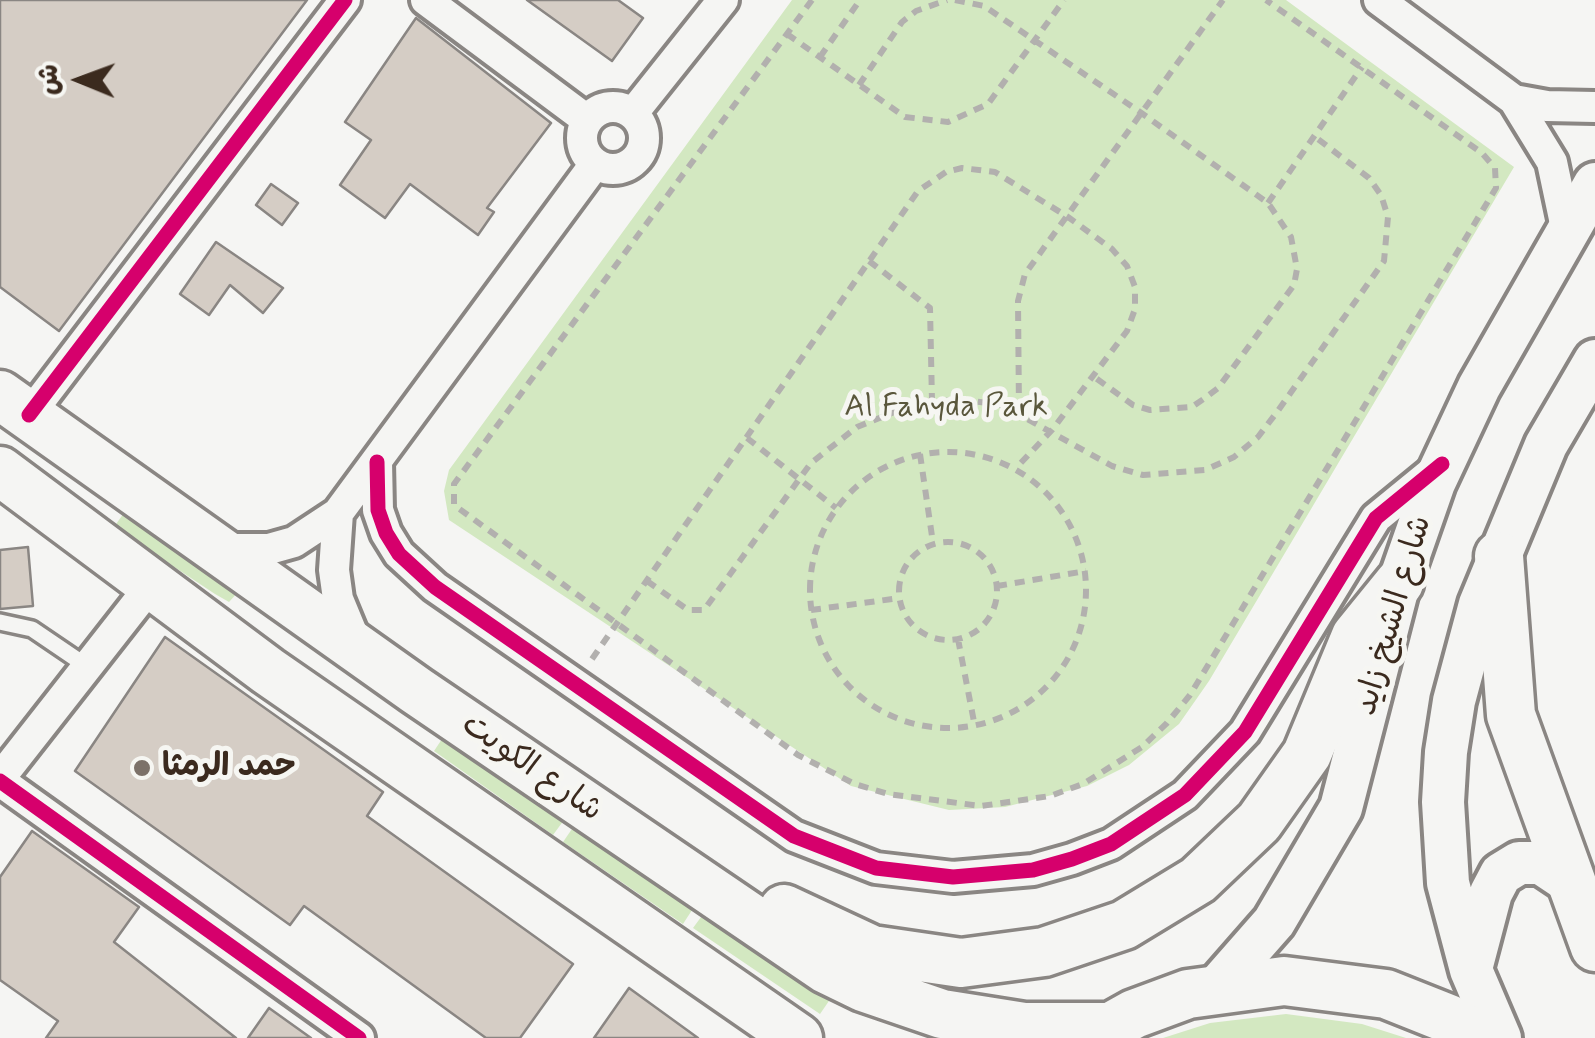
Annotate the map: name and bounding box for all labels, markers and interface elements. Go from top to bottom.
north arrow [30,30,130,130]
text: ش [31,64,68,95]
park label: Al Fahyda Park [844,389,1048,427]
street label: شارع الشيخ زايد [1348,512,1442,720]
street label: شارع الكويت [453,707,609,831]
place label: حمد الرمثا [162,749,296,787]
marker: حمد الرمثا [131,757,153,779]

